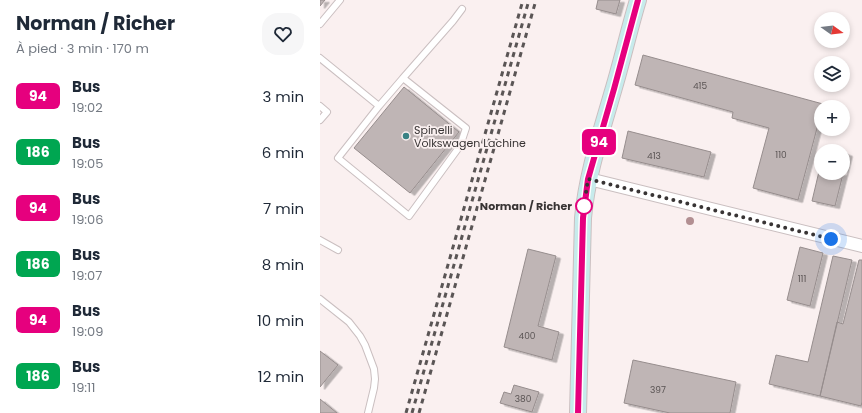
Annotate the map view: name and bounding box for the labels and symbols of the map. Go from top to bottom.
north arrow [814,12,850,48]
house number: 415 [693,80,707,92]
place label: Spinelli Volkswagen Lachine [414,122,526,151]
line badge: 94 [581,129,617,155]
marker: Spinelli Volkswagen Lachine [401,131,411,141]
house number: 110 [775,149,787,161]
house number: 413 [647,150,661,162]
marker: Norman / Richer [575,197,593,215]
place label: Norman / Richer [480,198,572,214]
your location [821,229,841,249]
house number: 111 [798,273,806,285]
house number: 400 [519,330,536,342]
house number: 397 [650,384,666,396]
house number: 380 [515,393,532,405]

